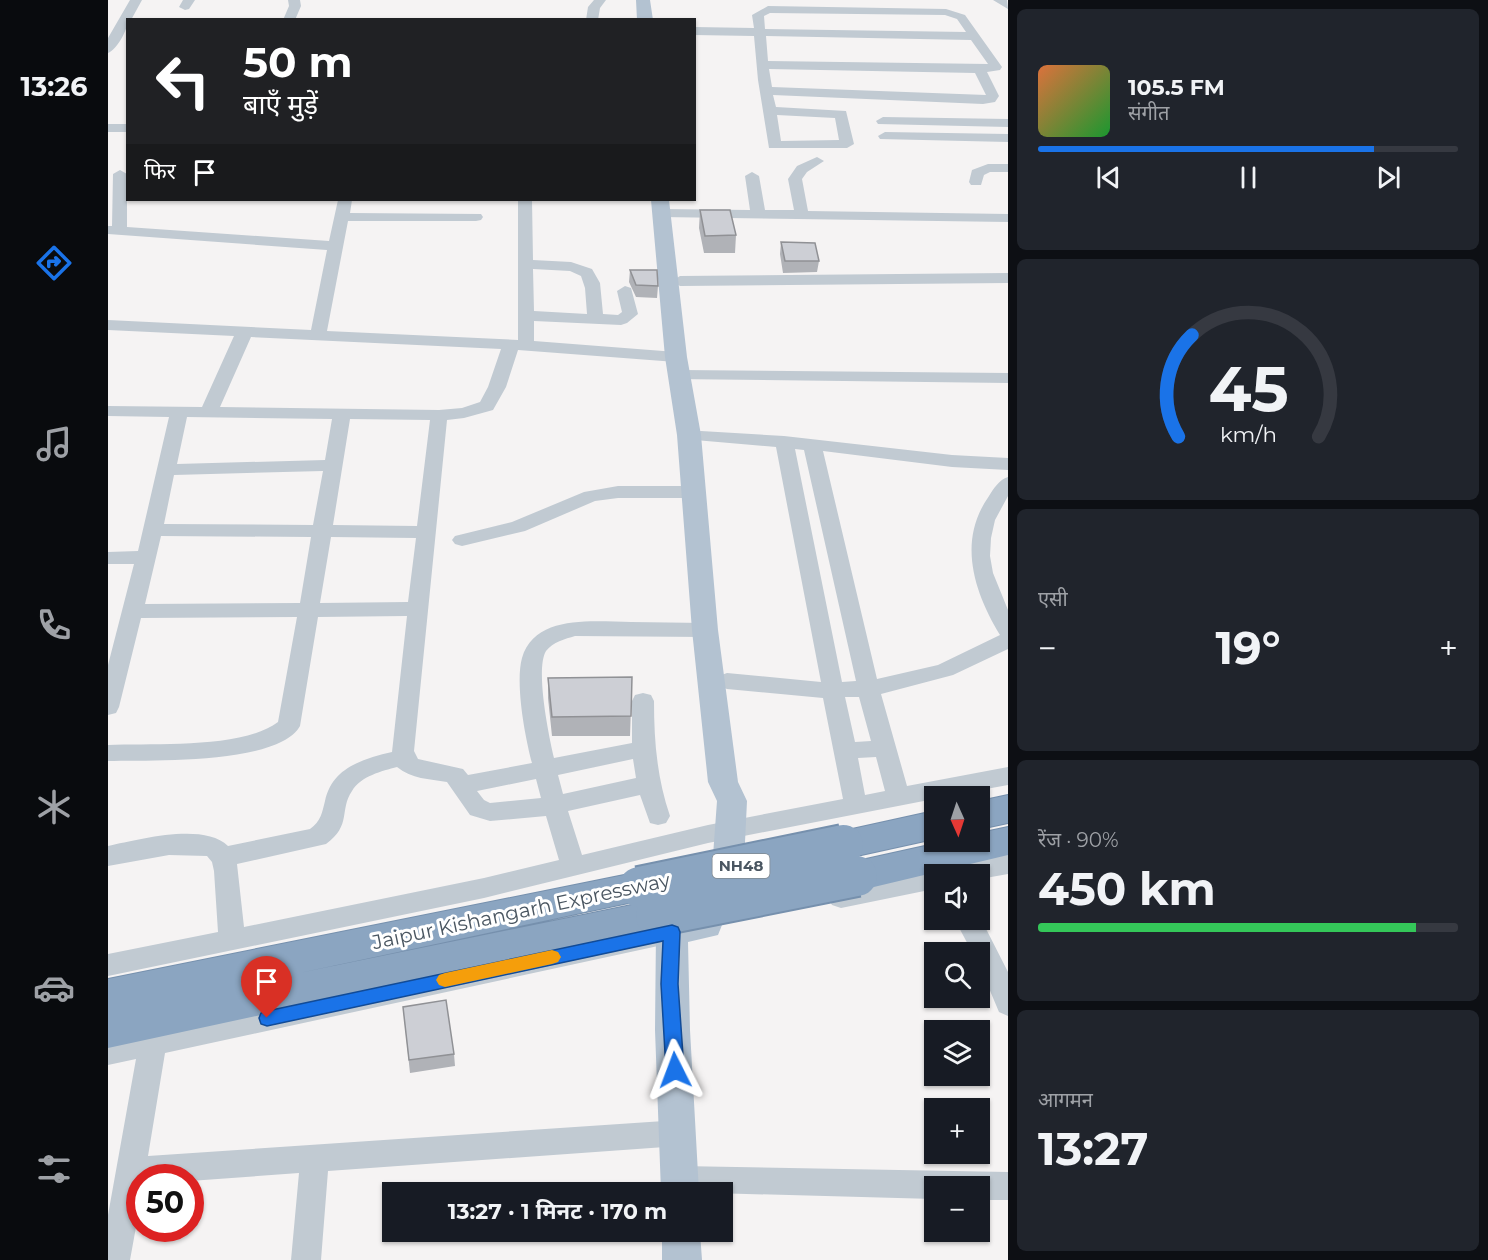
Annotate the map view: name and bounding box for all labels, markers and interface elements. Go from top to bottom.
text: 50 m [243,36,352,88]
icon: left [144,42,222,120]
text: 13:26 [21,70,87,103]
text: 105.5 FM [1128,74,1225,101]
text: बाएँ मुड़ें [243,88,318,121]
text: संगीत [1128,101,1169,125]
icon: arrive [188,156,221,189]
text: फिर [144,158,176,185]
icon: previous [1092,161,1125,194]
icon: pause [1232,161,1265,194]
icon: next [1372,161,1405,194]
icon: directions [33,242,75,284]
text: 45 [1208,351,1288,427]
text: km/h [1219,421,1277,447]
icon: music [33,423,75,465]
text: एसी [1038,587,1068,611]
icon: phone [33,604,75,646]
text: 19° [1215,620,1281,675]
text: − [1038,628,1057,668]
text: + [1439,628,1458,668]
icon: climate [33,786,75,828]
north arrow [924,786,990,852]
map controls [924,786,990,1242]
text: रेंज · 90% [1038,828,1119,852]
road number: NH48 [712,854,770,878]
text: 450 km [1038,861,1216,916]
button: sound [924,864,990,930]
street label: Jaipur Kishangarh Expressway [369,868,672,955]
button: search [924,942,990,1008]
pin [241,956,292,1018]
icon: arrive [250,965,283,998]
icon: car [33,967,75,1009]
button: layers [924,1020,990,1086]
position arrow [643,1038,707,1102]
text: आगमन [1038,1088,1093,1112]
button: + [924,1098,990,1164]
text: 13:27 [1038,1121,1149,1176]
icon: filters [33,1148,75,1190]
speed limit sign: 50 [126,1164,204,1242]
button: − [924,1176,990,1242]
text: 13:27 · 1 मिनट · 170 m [448,1198,667,1225]

